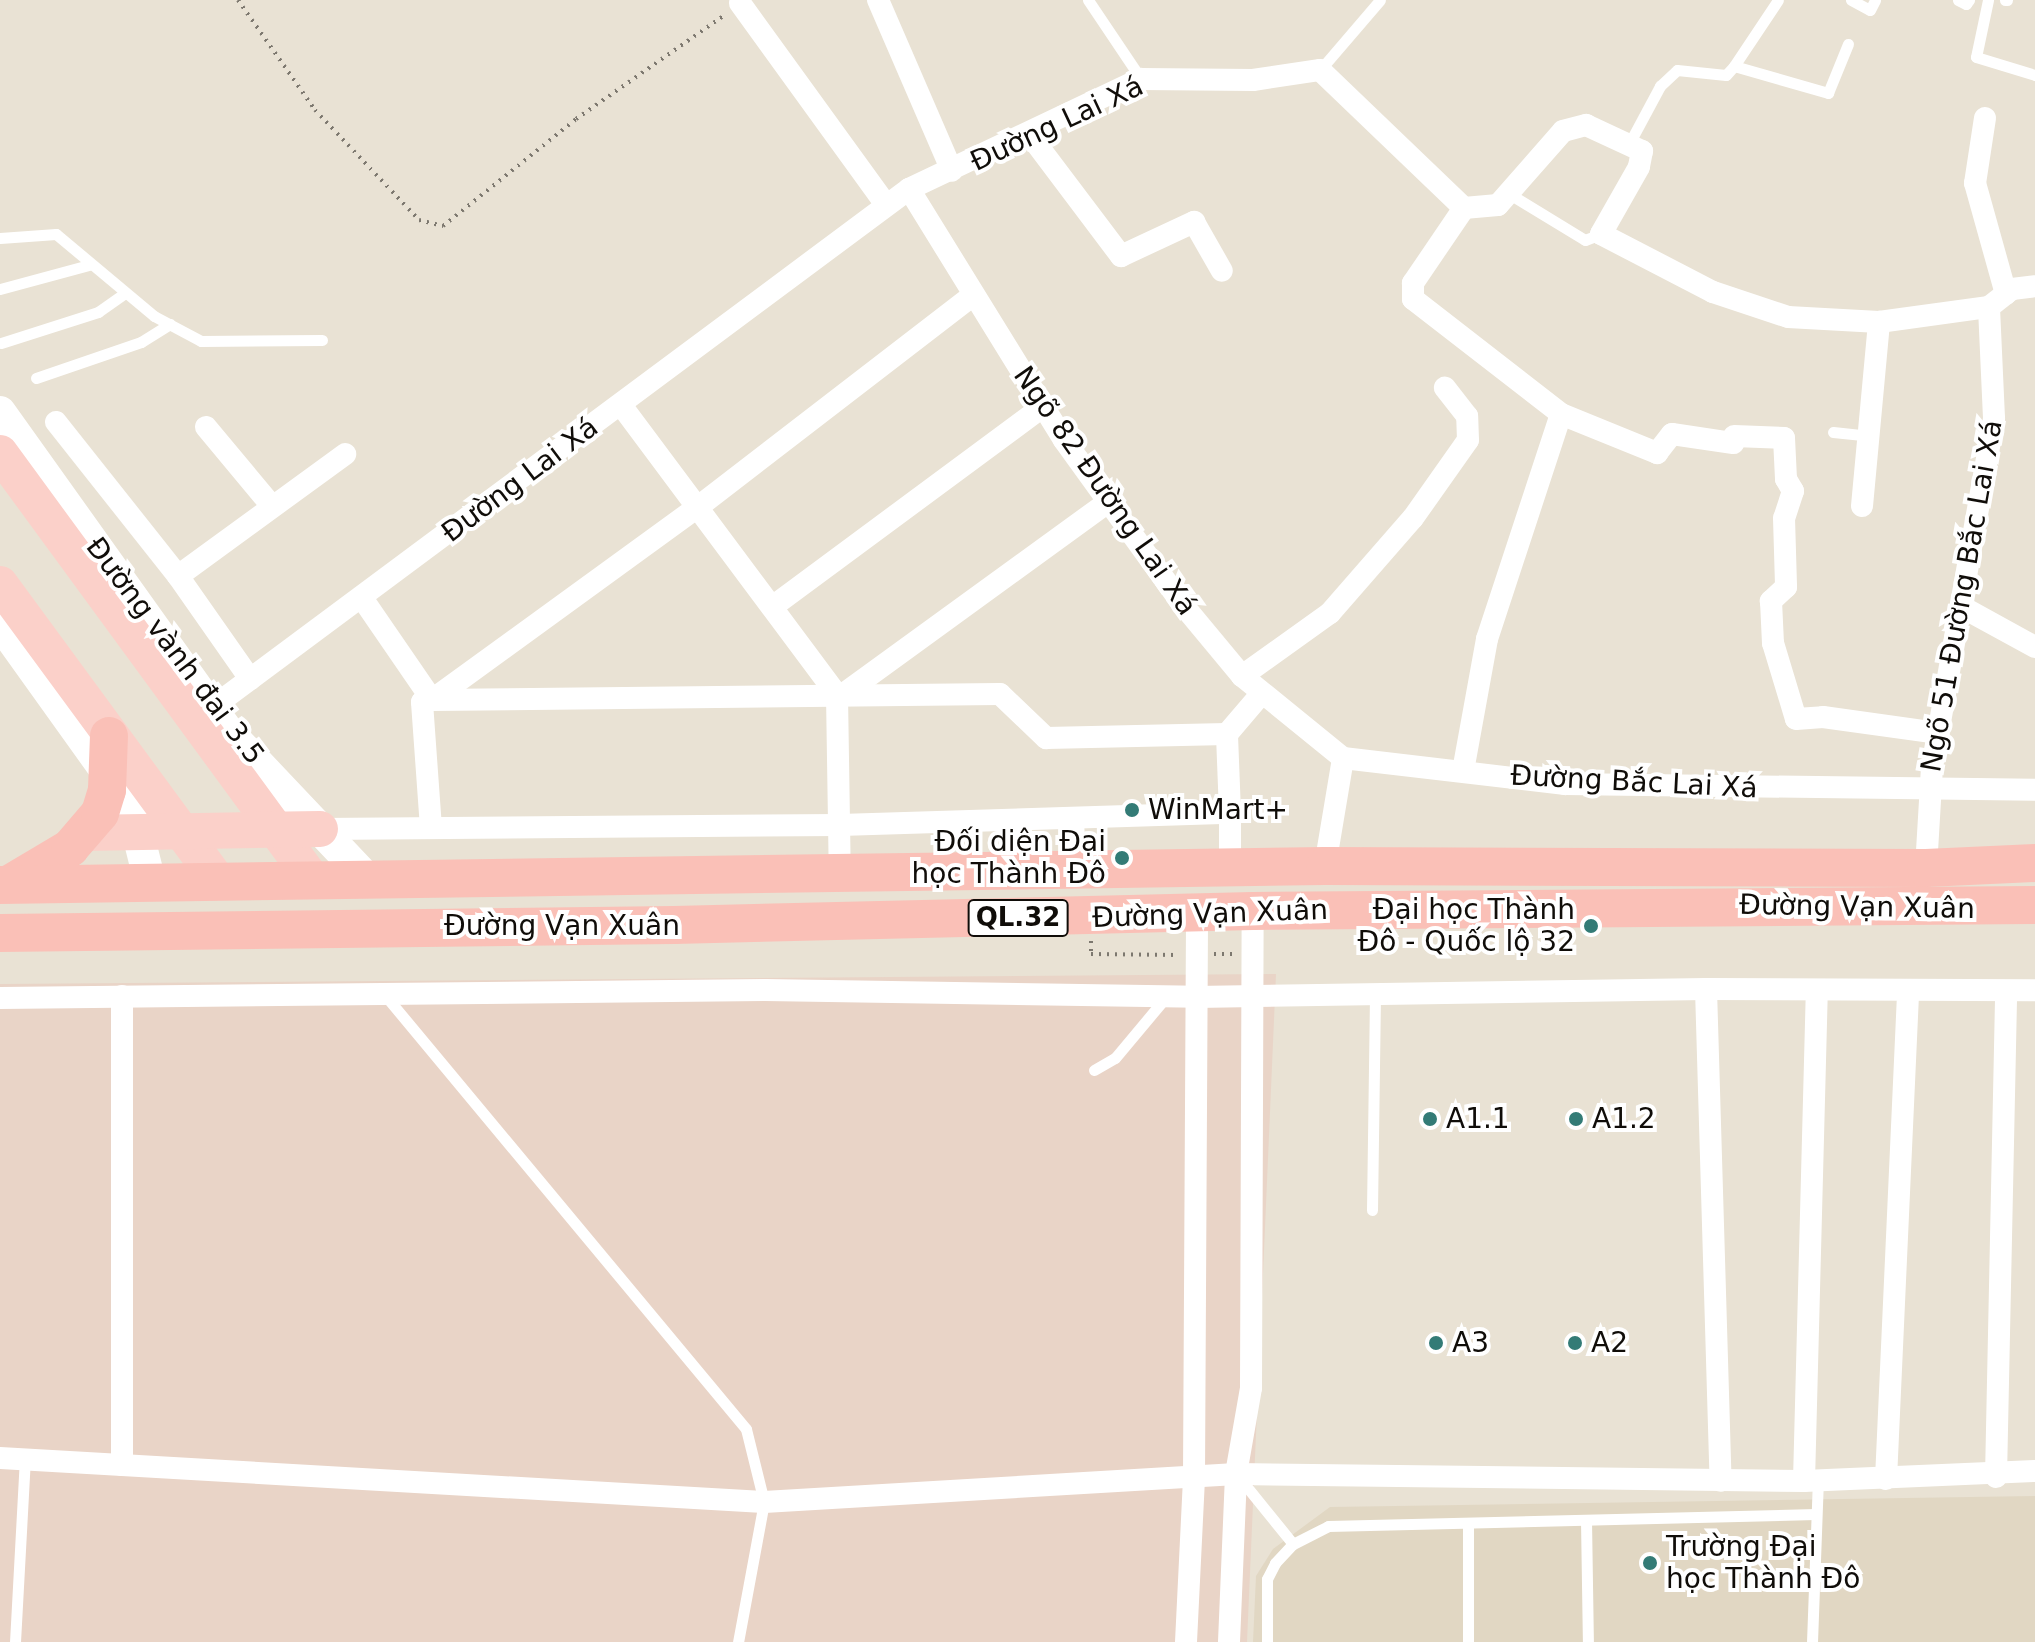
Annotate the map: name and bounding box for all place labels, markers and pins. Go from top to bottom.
place label: WinMart+ [1148,793,1288,827]
marker: WinMart+ [1123,801,1141,819]
place label: Đối diện Đại học Thành Đô [912,825,1106,891]
marker: Đối diện Đại học Thành Đô [1113,849,1131,867]
place label: Đại học Thành Đô - Quốc lộ 32 [1358,893,1575,959]
marker: Đại học Thành Đô - Quốc lộ 32 [1582,917,1600,935]
place label: A1.1 [1446,1102,1510,1136]
place label: A1.2 [1592,1102,1656,1136]
marker: A1.1 [1421,1110,1439,1128]
marker: A1.2 [1567,1110,1585,1128]
place label: A3 [1452,1326,1489,1360]
place label: A2 [1591,1326,1628,1360]
marker: A3 [1427,1334,1445,1352]
marker: A2 [1566,1334,1584,1352]
place label: Trường Đại học Thành Đô [1666,1530,1860,1596]
marker: Trường Đại học Thành Đô [1641,1554,1659,1572]

